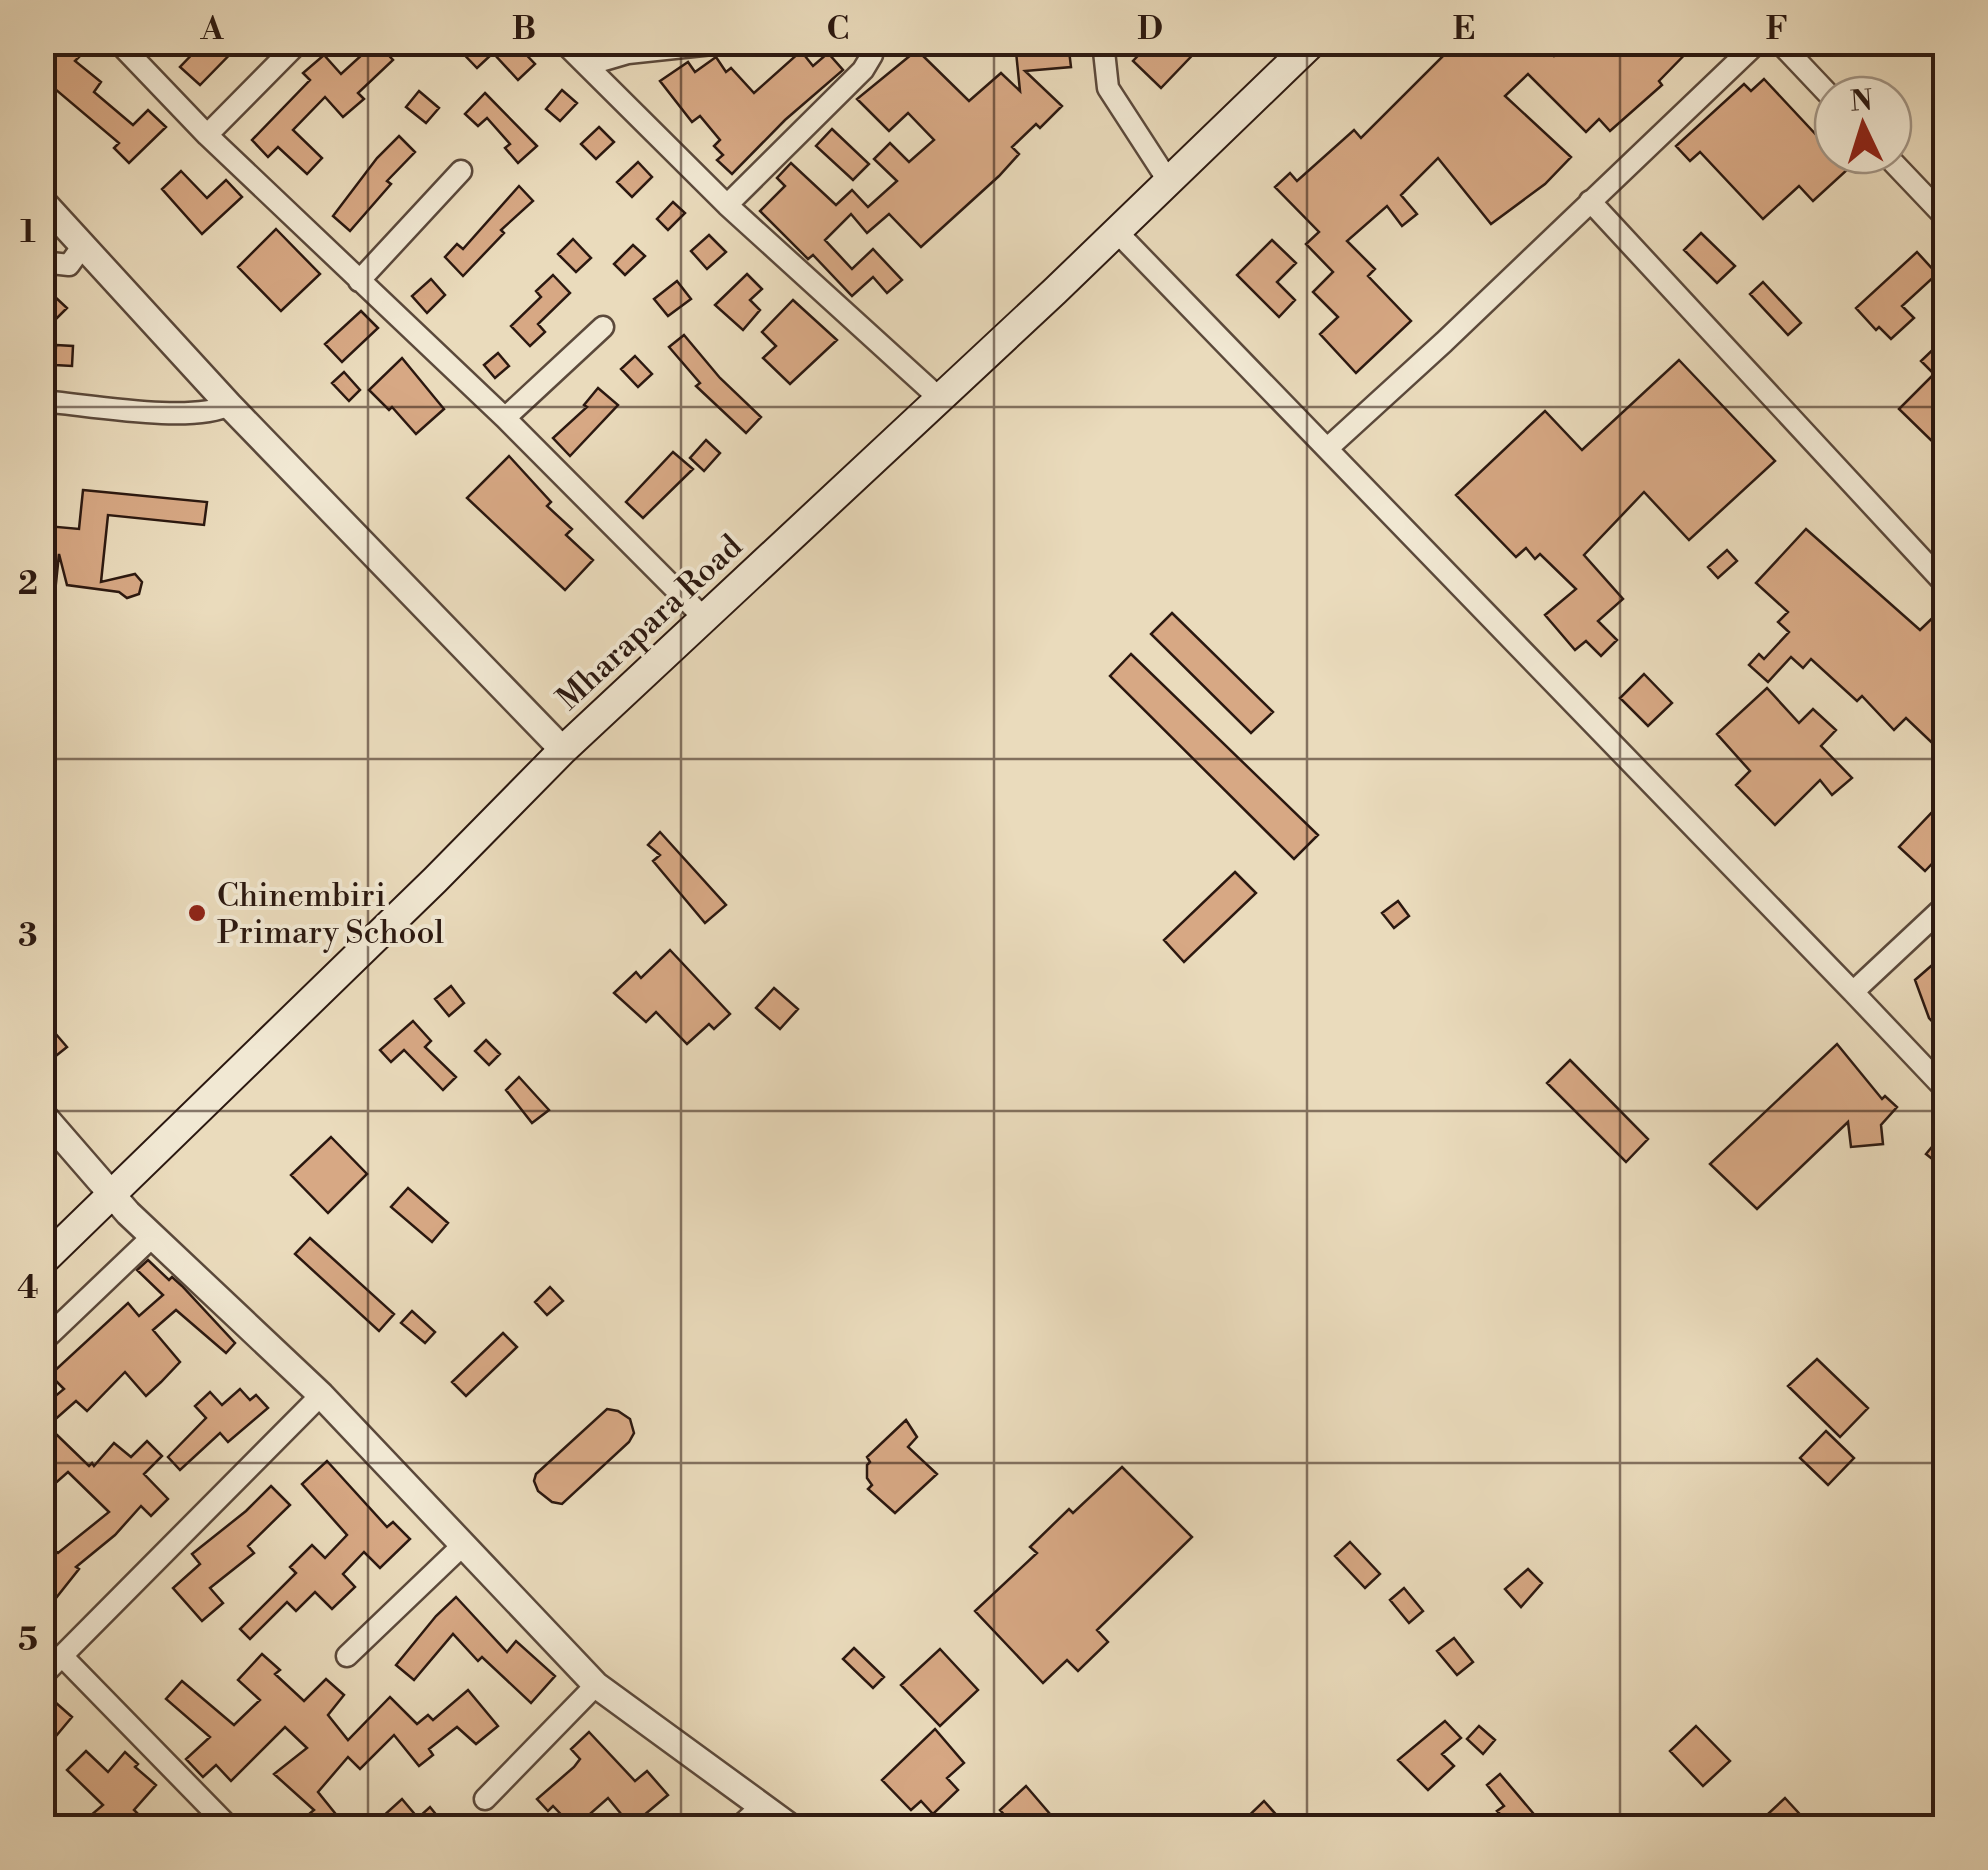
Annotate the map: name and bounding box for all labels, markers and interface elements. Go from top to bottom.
text: A [200,9,225,49]
text: B [512,9,536,49]
text: C [827,9,849,49]
text: D [1137,9,1163,49]
text: E [1453,9,1475,49]
text: F [1766,9,1788,49]
north arrow [1813,75,1913,175]
text: N [1849,83,1874,120]
text: 1 [20,212,36,252]
street label: Mharapara Road [549,527,751,719]
text: 2 [18,564,38,604]
place label: Chinembiri Primary School [217,876,445,953]
marker: Chinembiri Primary School [186,902,208,924]
text: 3 [18,916,38,956]
text: 4 [17,1268,39,1308]
text: 5 [18,1620,38,1660]

